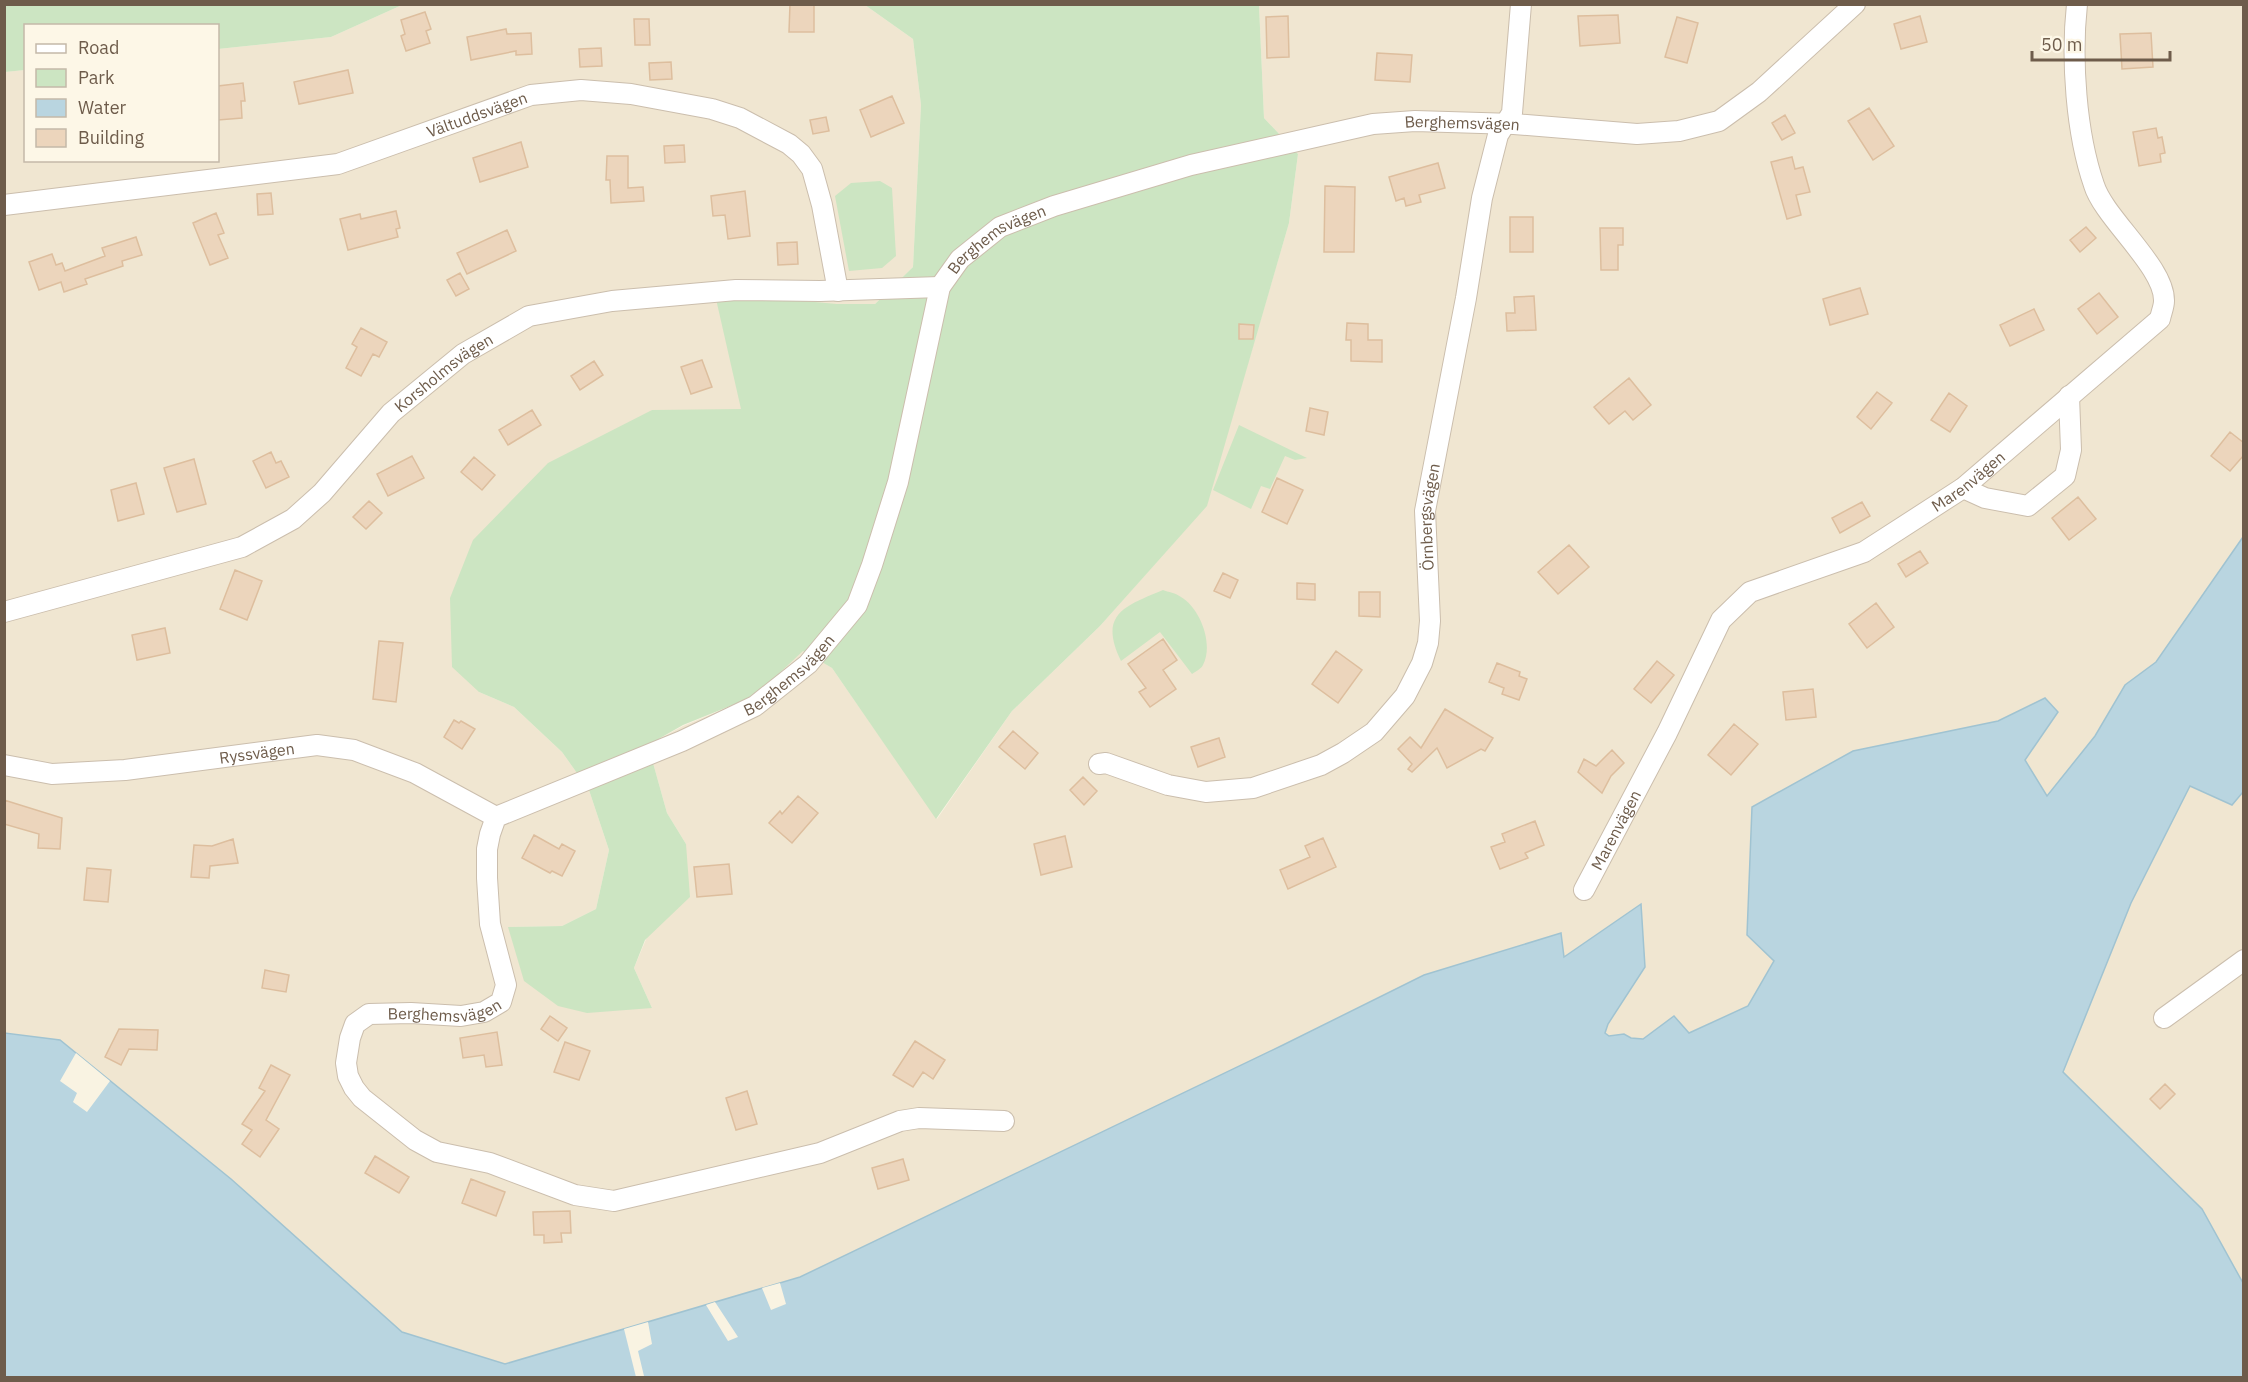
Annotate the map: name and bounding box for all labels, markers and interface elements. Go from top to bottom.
legend [24,24,219,162]
scale bar [2032,24,2170,62]
text: 50 m [2041,33,2083,56]
text: Road [78,36,119,59]
text: Park [78,66,115,89]
street label: Vältuddsvägen [424,87,530,142]
text: Water [78,96,127,119]
street label: Berghemsvägen [1404,111,1521,134]
text: Building [78,126,145,149]
street label: Berghemsvägen [943,200,1049,277]
street label: Korsholmsvägen [390,329,496,416]
street label: Marenvägen [1928,447,2009,516]
street label: Örnbergsvägen [1415,461,1444,571]
street label: Berghemsvägen [740,630,839,720]
street label: Ryssvägen [218,738,296,768]
street label: Marenvägen [1586,786,1645,873]
street label: Berghemsvägen [387,994,505,1026]

